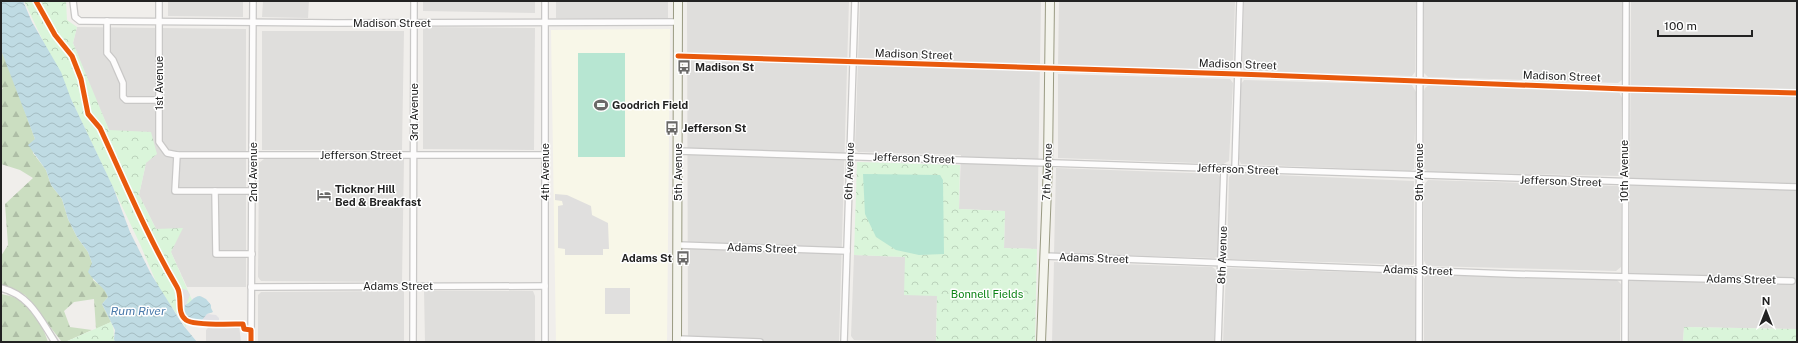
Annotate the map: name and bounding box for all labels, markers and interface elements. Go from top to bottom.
scale bar [1658,12,1752,38]
street label: Madison Street [353,17,431,29]
text: 100 m [1664,19,1697,33]
street label: Madison Street [875,47,953,61]
street label: 1st Avenue [153,56,165,110]
street label: Madison Street [1199,57,1277,71]
bus stop icon: Madison St [676,59,692,75]
place label: Madison St [695,61,755,73]
street label: Madison Street [1523,69,1601,83]
street label: 3rd Avenue [408,83,420,141]
sports icon: Goodrich Field [593,97,609,113]
place label: Goodrich Field [612,99,688,111]
bus stop icon: Jefferson St [664,120,680,136]
place label: Jefferson St [683,122,747,134]
street label: 10th Avenue [1618,140,1630,202]
street label: 2nd Avenue [247,142,259,202]
street label: 6th Avenue [842,142,856,200]
street label: 4th Avenue [539,143,551,201]
street label: 5th Avenue [672,143,684,201]
street label: 7th Avenue [1040,143,1054,201]
street label: 9th Avenue [1413,143,1425,201]
street label: Jefferson Street [320,149,402,161]
street label: Jefferson Street [873,151,955,165]
street label: Jefferson Street [1197,162,1279,176]
street label: Jefferson Street [1520,174,1602,188]
place label: Ticknor Hill Bed & Breakfast [335,183,422,208]
hotel icon: Ticknor Hill Bed & Breakfast [316,187,332,203]
street label: 8th Avenue [1215,226,1229,284]
street label: Adams Street [727,241,797,255]
bus stop icon: Adams St [675,250,691,266]
street label: Adams Street [1059,251,1129,265]
place label: Adams St [621,252,672,264]
street label: Adams Street [1383,263,1453,277]
street label: Adams Street [1706,272,1776,286]
street label: Adams Street [363,280,433,292]
park label: Bonnell Fields [951,288,1024,300]
north arrow [1746,291,1786,331]
text: N [1762,295,1770,307]
water label: Rum River [111,304,166,318]

